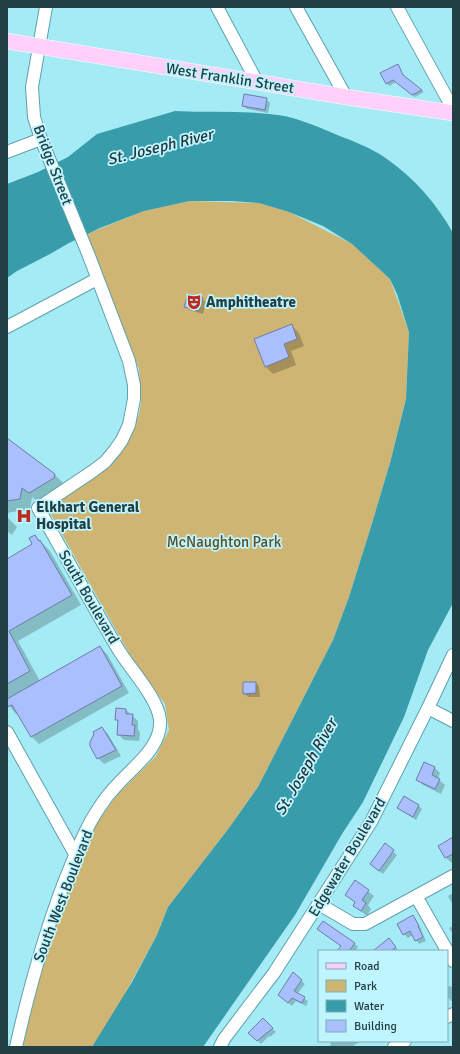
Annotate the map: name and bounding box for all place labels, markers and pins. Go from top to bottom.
theatre icon: Amphitheatre [185,293,203,311]
place label: Amphitheatre [206,293,296,311]
place label: Elkhart General Hospital [36,498,140,533]
hospital icon: Elkhart General Hospital [15,507,33,525]

